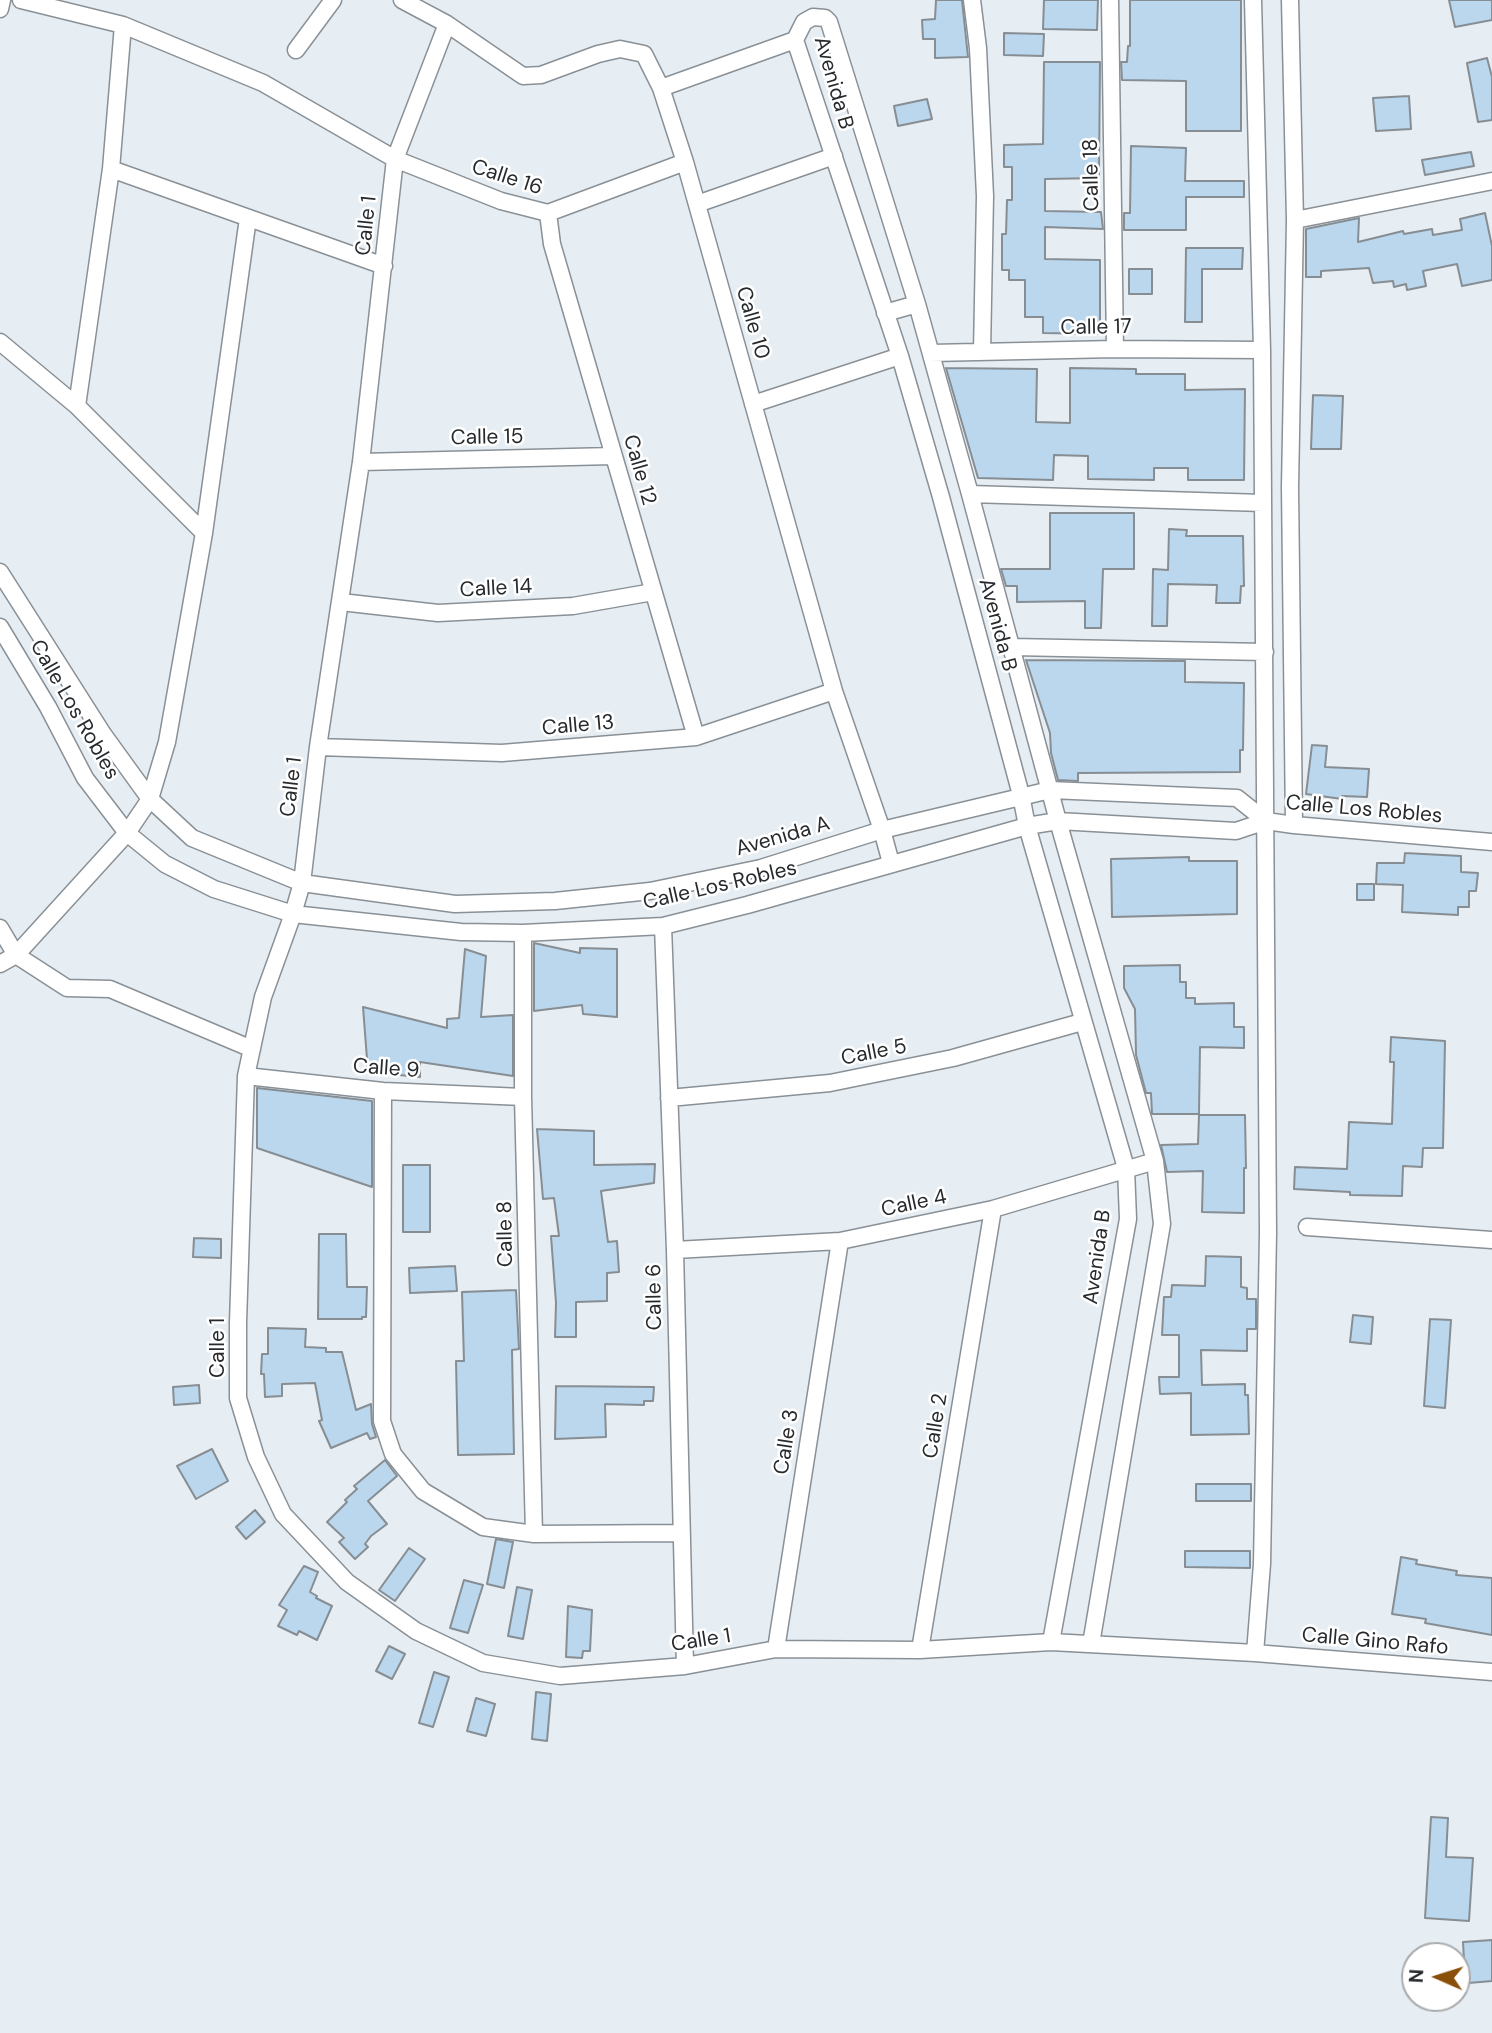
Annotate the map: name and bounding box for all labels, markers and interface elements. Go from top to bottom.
street label: Avenida B [808,34,858,132]
street label: Calle 18 [1079,138,1105,212]
street label: Calle 16 [468,155,546,201]
street label: Calle 1 [351,195,383,257]
street label: Calle 10 [730,284,774,362]
street label: Calle 17 [1060,315,1132,341]
street label: Calle 15 [450,425,524,451]
street label: Calle 12 [617,432,661,508]
street label: Calle 14 [459,575,533,603]
street label: Avenida B [972,576,1022,674]
street label: Calle Los Robles [24,636,124,784]
street label: Calle 13 [541,710,615,742]
street label: Calle 1 [276,756,308,818]
street label: Calle Los Robles [1285,791,1443,829]
street label: Avenida A [733,812,833,862]
street label: Calle Los Robles [641,856,799,916]
street label: Calle 5 [839,1034,909,1072]
street label: Calle 9 [352,1054,420,1084]
street label: Calle 4 [879,1185,949,1223]
street label: Calle 8 [493,1201,519,1267]
street label: Avenida B [1079,1208,1117,1306]
street label: Calle 6 [642,1264,668,1330]
street label: Calle 1 [205,1318,231,1378]
street label: Calle 2 [918,1392,954,1460]
street label: Calle 3 [769,1408,805,1476]
street label: Calle Gino Rafo [1301,1623,1449,1661]
street label: Calle 1 [669,1624,733,1658]
north arrow [1401,1942,1471,2012]
text: N [1404,1968,1429,1984]

